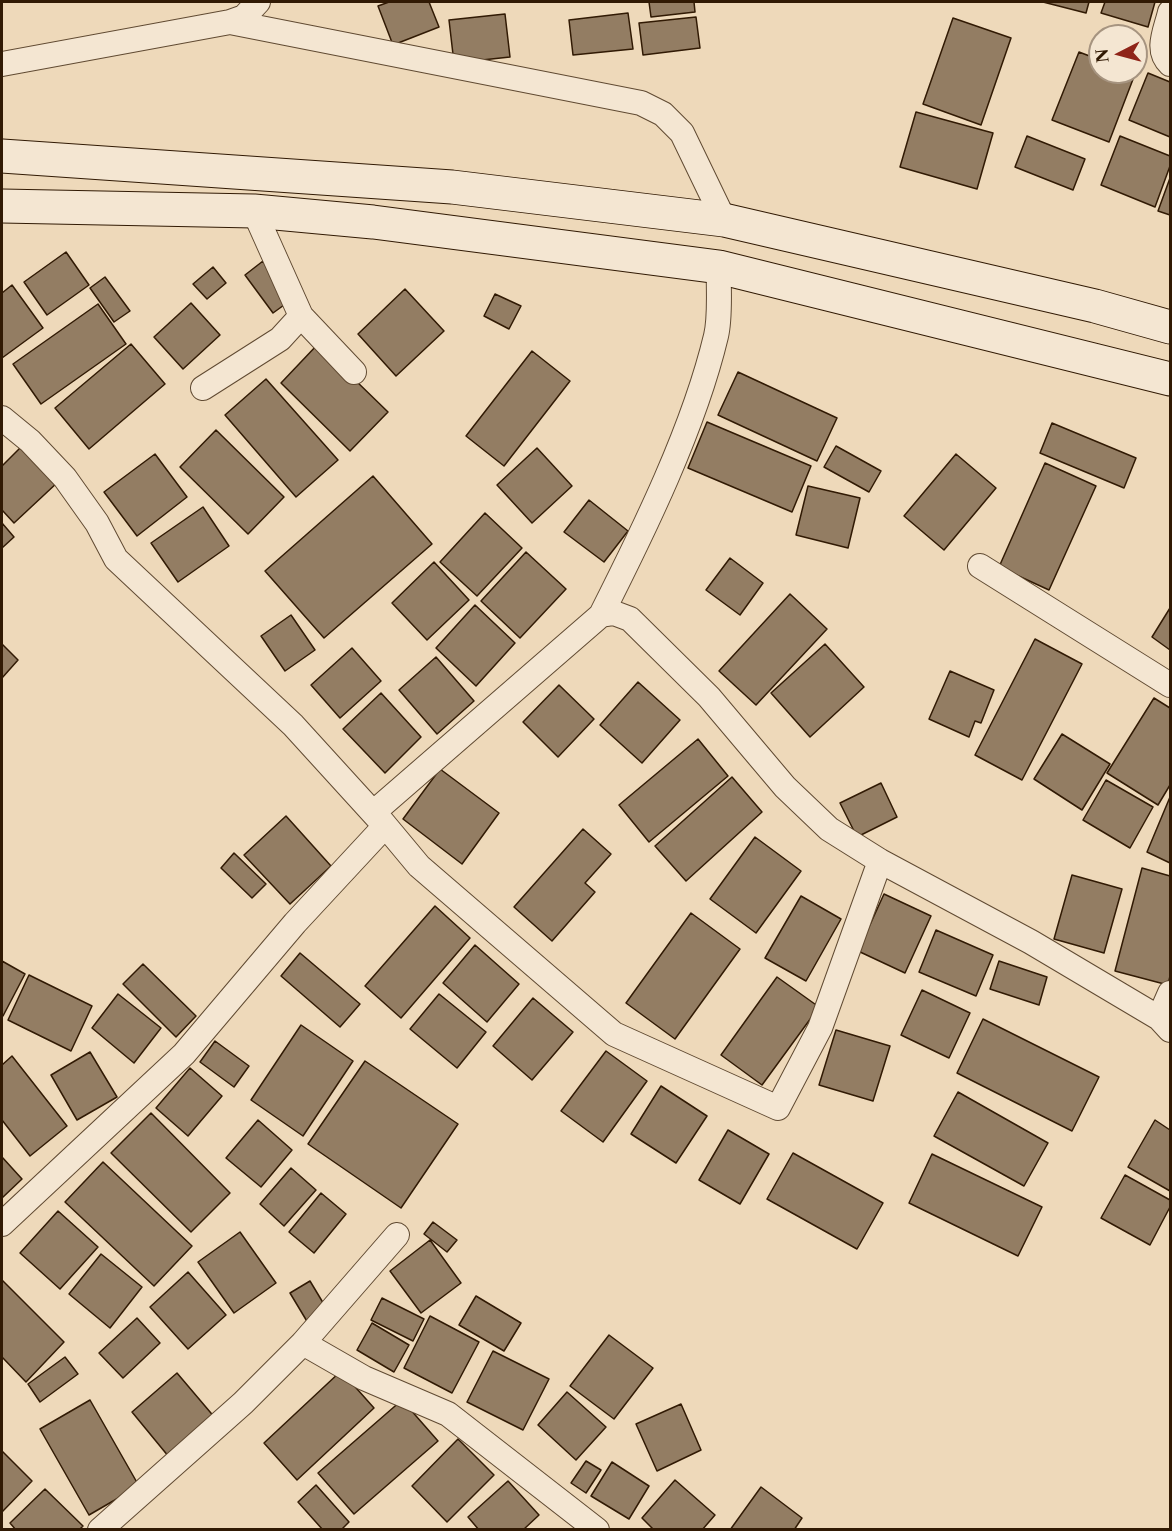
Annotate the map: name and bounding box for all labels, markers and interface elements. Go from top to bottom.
north arrow [1088,24,1148,84]
text: N [1091,48,1113,64]

